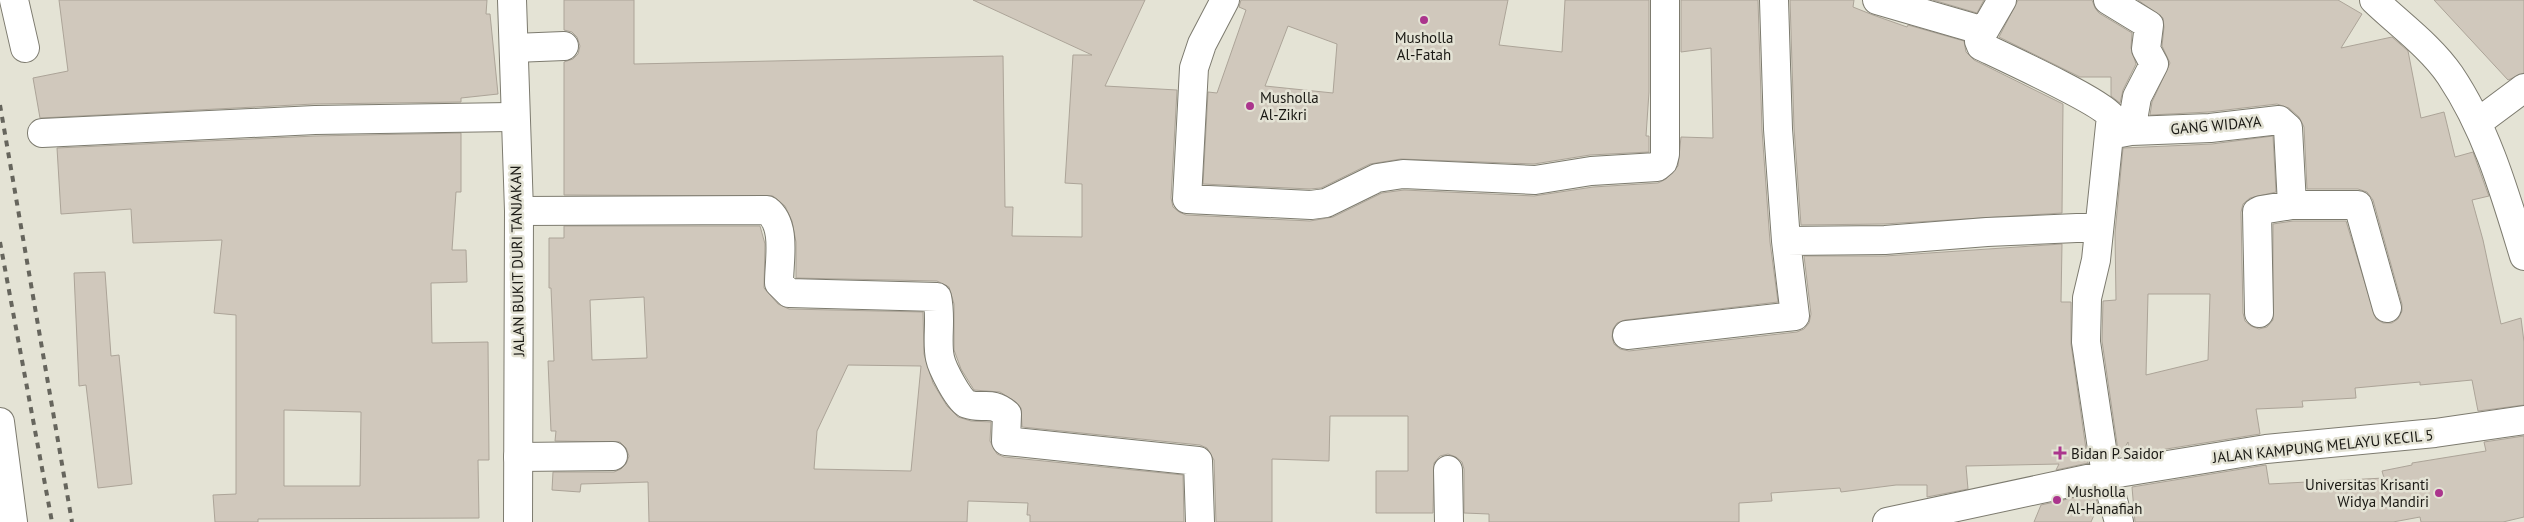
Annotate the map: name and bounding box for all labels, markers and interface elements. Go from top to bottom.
marker: Musholla Al-Fatah [1418,14,1430,26]
place label: Musholla Al-Fatah [1395,28,1453,64]
place label: Musholla Al-Zikri [1260,88,1319,124]
marker: Musholla Al-Zikri [1244,100,1256,112]
street label: GANG WIDAYA [2170,112,2262,138]
street label: JALAN BUKIT DURI TANJAKAN [506,165,528,358]
street label: JALAN KAMPUNG MELAYU KECIL 5 [2211,425,2434,467]
place label: Bidan P Saidor [2071,444,2164,463]
marker: Bidan P Saidor [2053,446,2067,460]
place label: Universitas Krisanti Widya Mandiri [2305,475,2429,511]
place label: Musholla Al-Hanafiah [2067,482,2142,518]
marker: Universitas Krisanti Widya Mandiri [2433,487,2445,499]
marker: Musholla Al-Hanafiah [2051,494,2063,506]

